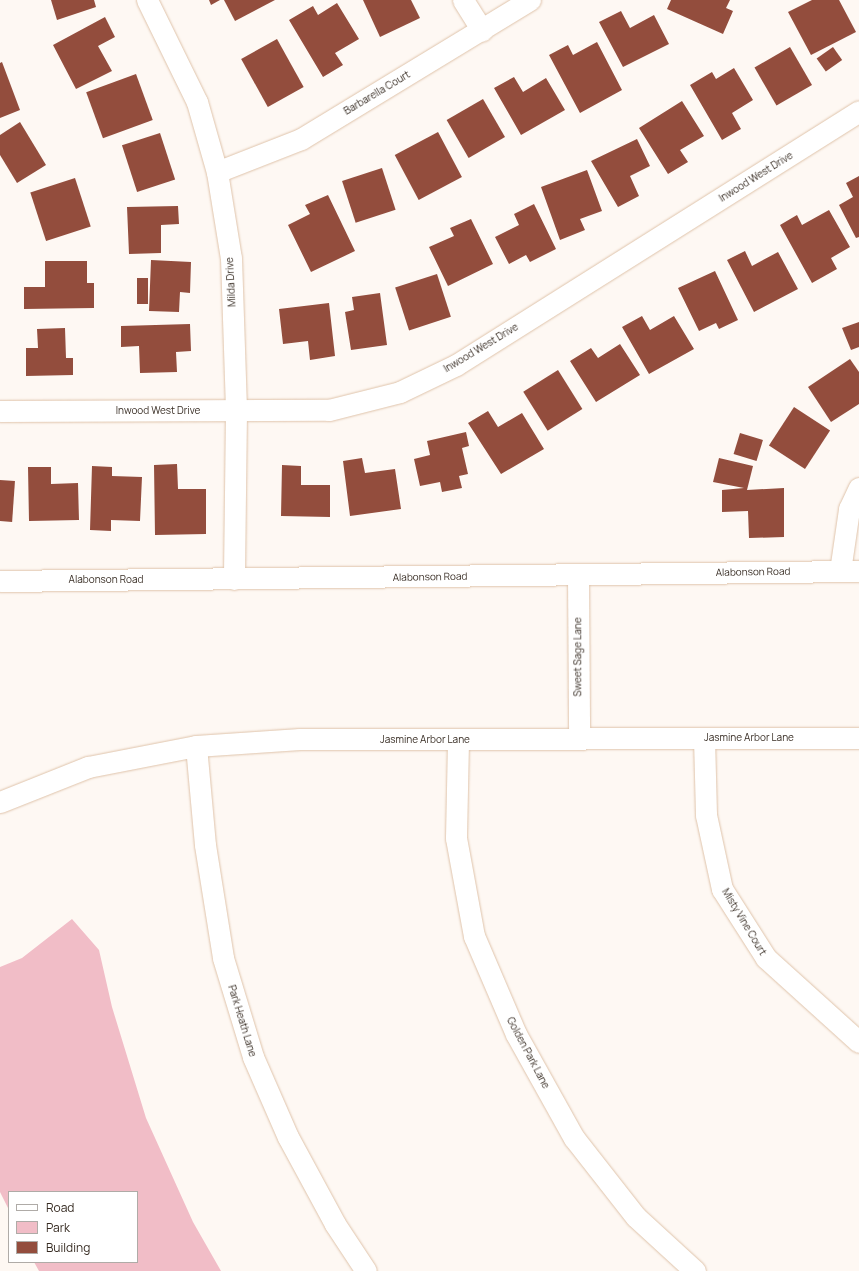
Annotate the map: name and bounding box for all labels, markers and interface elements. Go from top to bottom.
street label: Barbarella Court [342,69,412,117]
street label: Inwood West Drive [717,149,795,205]
street label: Milda Drive [224,257,238,307]
street label: Inwood West Drive [442,321,520,375]
street label: Inwood West Drive [116,405,200,417]
street label: Alabonson Road [715,565,791,579]
street label: Alabonson Road [392,570,468,584]
street label: Alabonson Road [69,574,143,586]
street label: Sweet Sage Lane [572,617,584,697]
street label: Jasmine Arbor Lane [704,732,794,744]
street label: Jasmine Arbor Lane [380,734,470,746]
street label: Misty Vine Court [719,886,769,958]
street label: Park Heath Lane [225,984,259,1058]
street label: Golden Park Lane [504,1015,552,1091]
legend [8,1191,138,1263]
text: Road [46,1199,74,1216]
text: Park [46,1219,70,1236]
text: Building [46,1239,90,1256]

